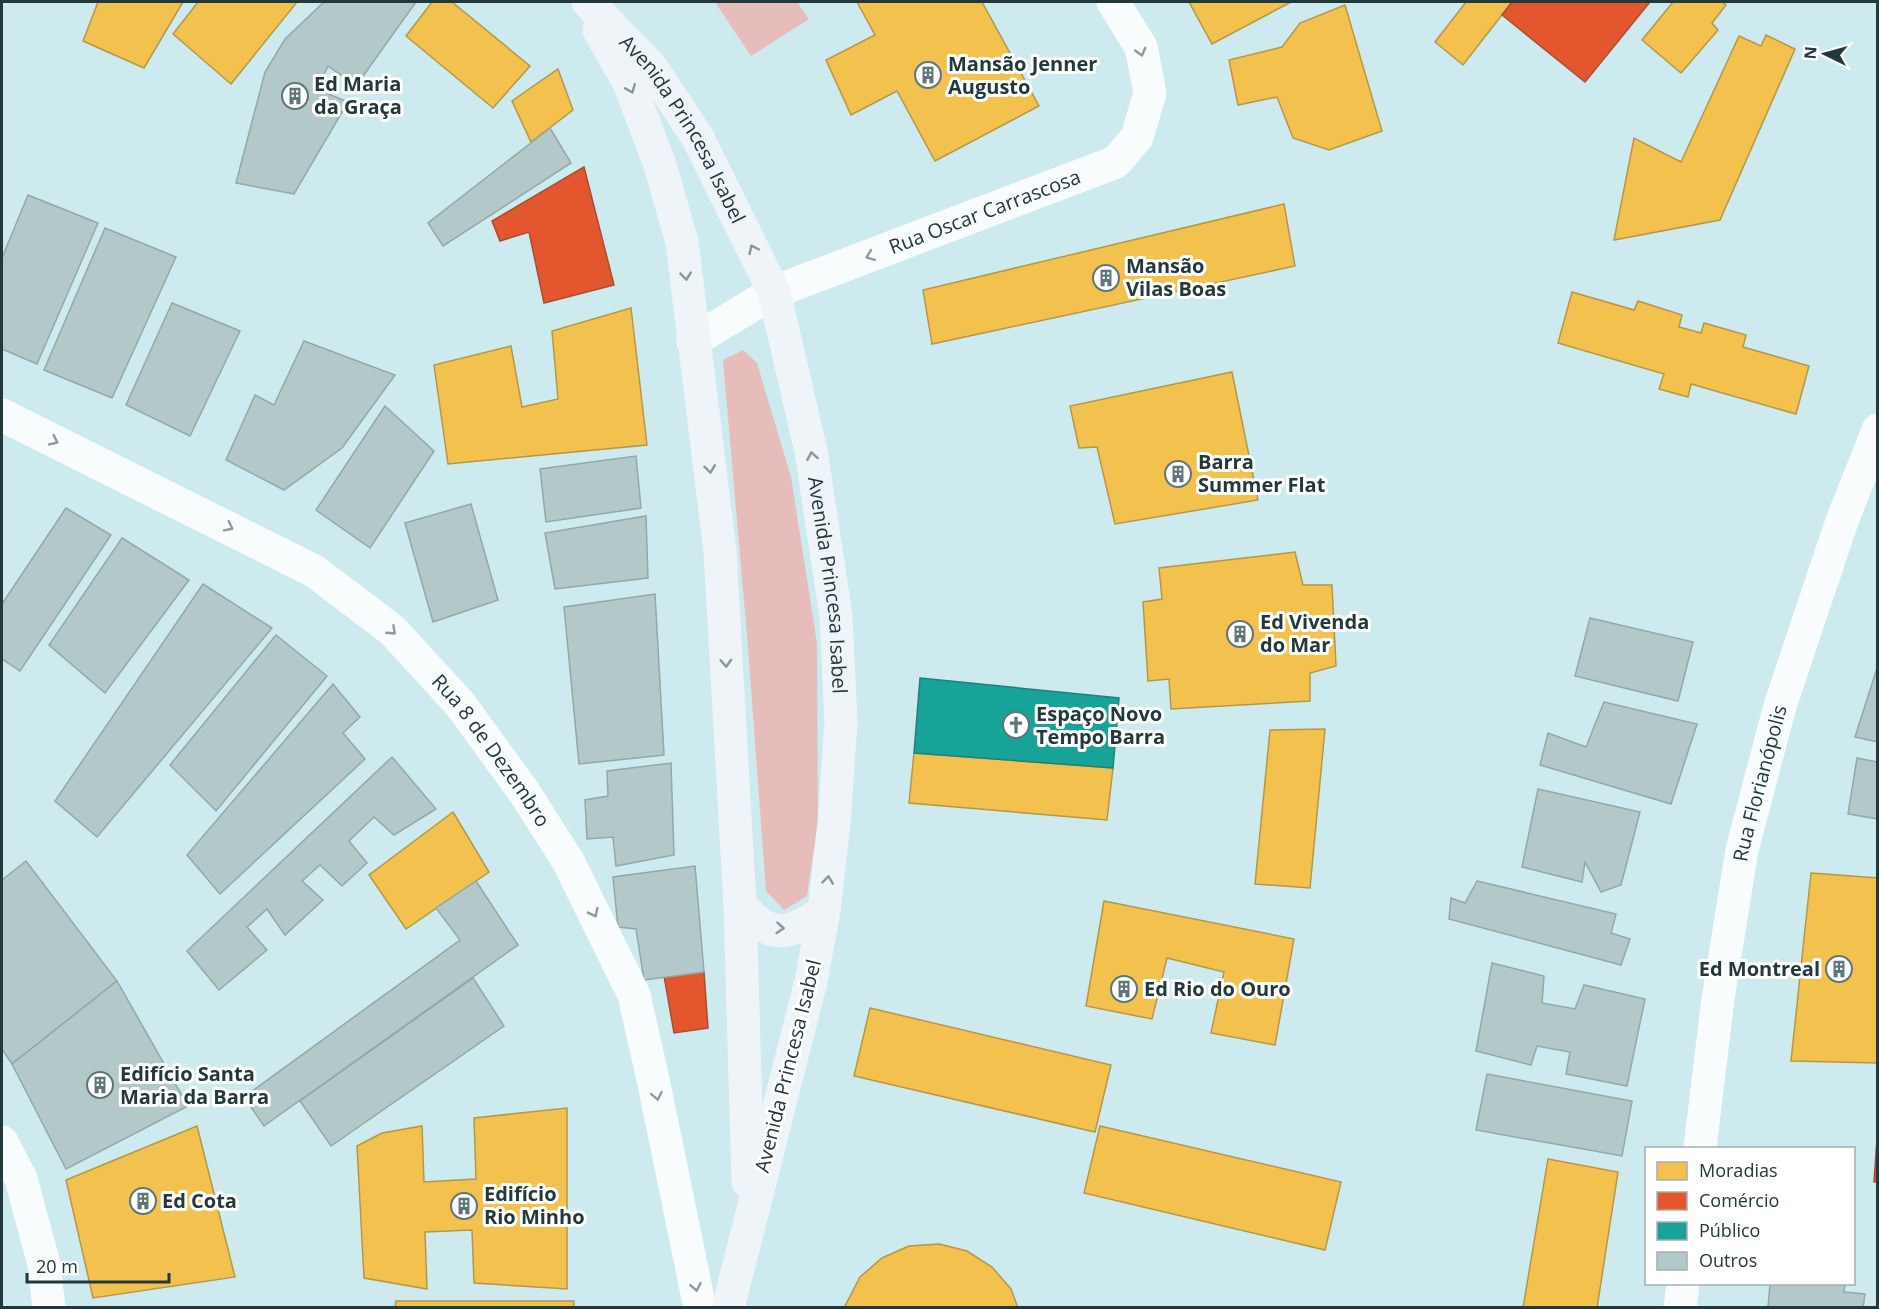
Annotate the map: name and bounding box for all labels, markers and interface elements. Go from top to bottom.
north arrow [1795,24,1855,84]
street label: Avenida Princesa Isabel [614,29,752,228]
text: N [1799,45,1822,60]
one-way arrow [1134,47,1147,57]
place label: Mansão Jenner Augusto [948,50,1097,100]
building icon: Mansão Jenner Augusto [913,60,943,90]
place label: Ed Maria da Graça [314,70,402,120]
building icon: Ed Maria da Graça [280,81,310,111]
one-way arrow [624,83,636,94]
street label: Rua Oscar Carrascosa [885,163,1084,260]
one-way arrow [749,245,761,256]
one-way arrow [865,248,875,261]
place label: Mansão Vilas Boas [1126,252,1226,302]
building icon: Mansão Vilas Boas [1091,263,1121,293]
one-way arrow [679,271,692,280]
one-way arrow [48,433,59,445]
place label: Barra Summer Flat [1198,448,1326,498]
one-way arrow [806,452,819,462]
building icon: Barra Summer Flat [1163,459,1193,489]
one-way arrow [703,465,715,474]
street label: Avenida Princesa Isabel [802,475,854,694]
one-way arrow [222,520,233,532]
place label: Ed Vivenda do Mar [1260,608,1369,658]
building icon: Ed Vivenda do Mar [1225,619,1255,649]
one-way arrow [385,624,396,635]
one-way arrow [720,659,733,668]
street label: Rua 8 de Dezembro [426,668,557,832]
place label: Espaço Novo Tempo Barra [1036,700,1165,750]
street label: Rua Florianópolis [1726,702,1793,863]
church icon: Espaço Novo Tempo Barra [1001,710,1031,740]
one-way arrow [821,875,833,884]
one-way arrow [586,907,598,918]
one-way arrow [776,922,785,935]
building icon: Ed Montreal [1824,954,1854,984]
place label: Ed Montreal [1699,955,1820,982]
street label: Avenida Princesa Isabel [748,957,827,1175]
building icon: Ed Rio do Ouro [1109,974,1139,1004]
place label: Ed Rio do Ouro [1144,975,1291,1002]
place label: Edifício Santa Maria da Barra [120,1060,269,1110]
building icon: Edifício Santa Maria da Barra [85,1070,115,1100]
one-way arrow [650,1091,663,1101]
legend [1645,1147,1855,1285]
text: Moradias [1699,1158,1778,1182]
place label: Edifício Rio Minho [484,1180,585,1230]
building icon: Ed Cota [128,1186,158,1216]
place label: Ed Cota [162,1187,237,1214]
text: Comércio [1699,1188,1779,1212]
building icon: Edifício Rio Minho [449,1191,479,1221]
text: Público [1699,1218,1760,1242]
scale bar [27,1246,170,1284]
text: Outros [1699,1248,1757,1272]
text: 20 m [36,1254,78,1278]
one-way arrow [689,1282,702,1292]

